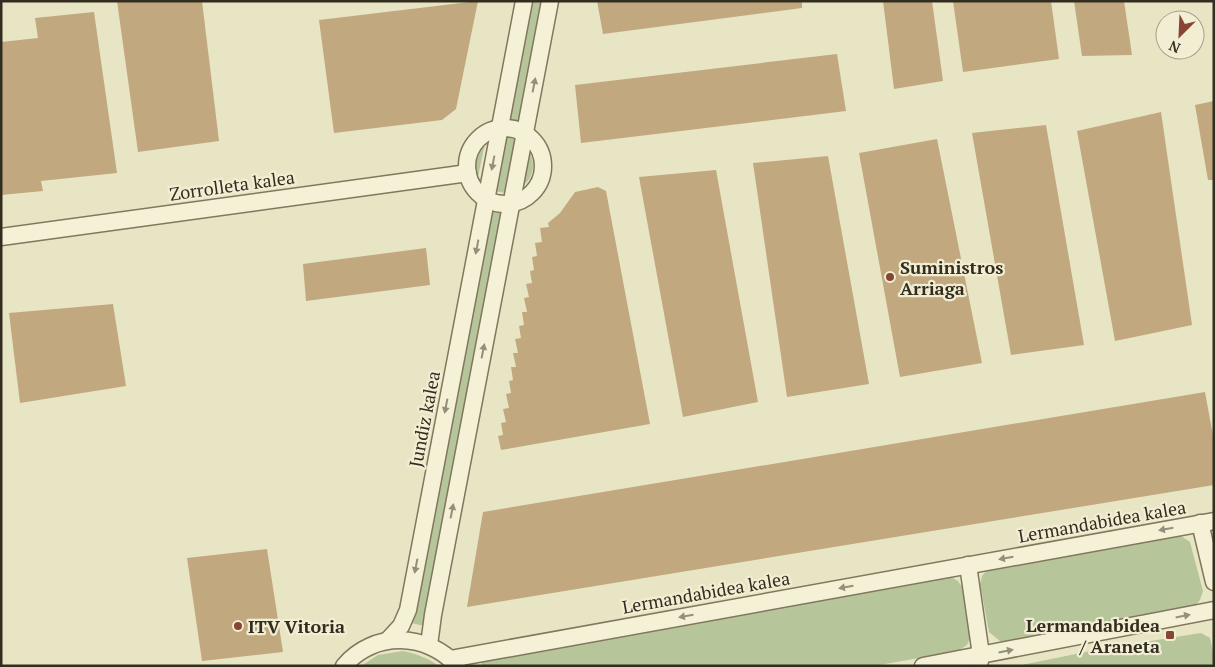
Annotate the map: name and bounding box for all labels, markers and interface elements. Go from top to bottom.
north arrow [1155,10,1205,60]
text: N [1165,36,1183,58]
one-way arrow [530,76,538,92]
one-way arrow [488,156,496,172]
street label: Zorrolleta kalea [168,164,296,206]
one-way arrow [472,239,480,255]
place label: Suministros Arriaga [900,255,1003,300]
marker: Suministros Arriaga [884,271,896,283]
one-way arrow [479,343,487,359]
street label: Jundiz kalea [403,369,445,469]
one-way arrow [442,399,450,415]
street label: Lermandabidea kalea [1016,494,1188,548]
one-way arrow [449,502,457,518]
one-way arrow [1157,526,1173,534]
one-way arrow [997,555,1013,563]
one-way arrow [412,559,420,574]
street label: Lermandabidea kalea [620,565,792,619]
one-way arrow [838,584,854,592]
one-way arrow [1175,612,1191,620]
one-way arrow [678,613,694,621]
place label: Lermandabidea / Araneta [1026,613,1160,658]
place label: ITV Vitoria [248,614,345,638]
marker: ITV Vitoria [232,620,244,632]
marker: Lermandabidea / Araneta [1164,629,1176,641]
one-way arrow [998,646,1014,654]

